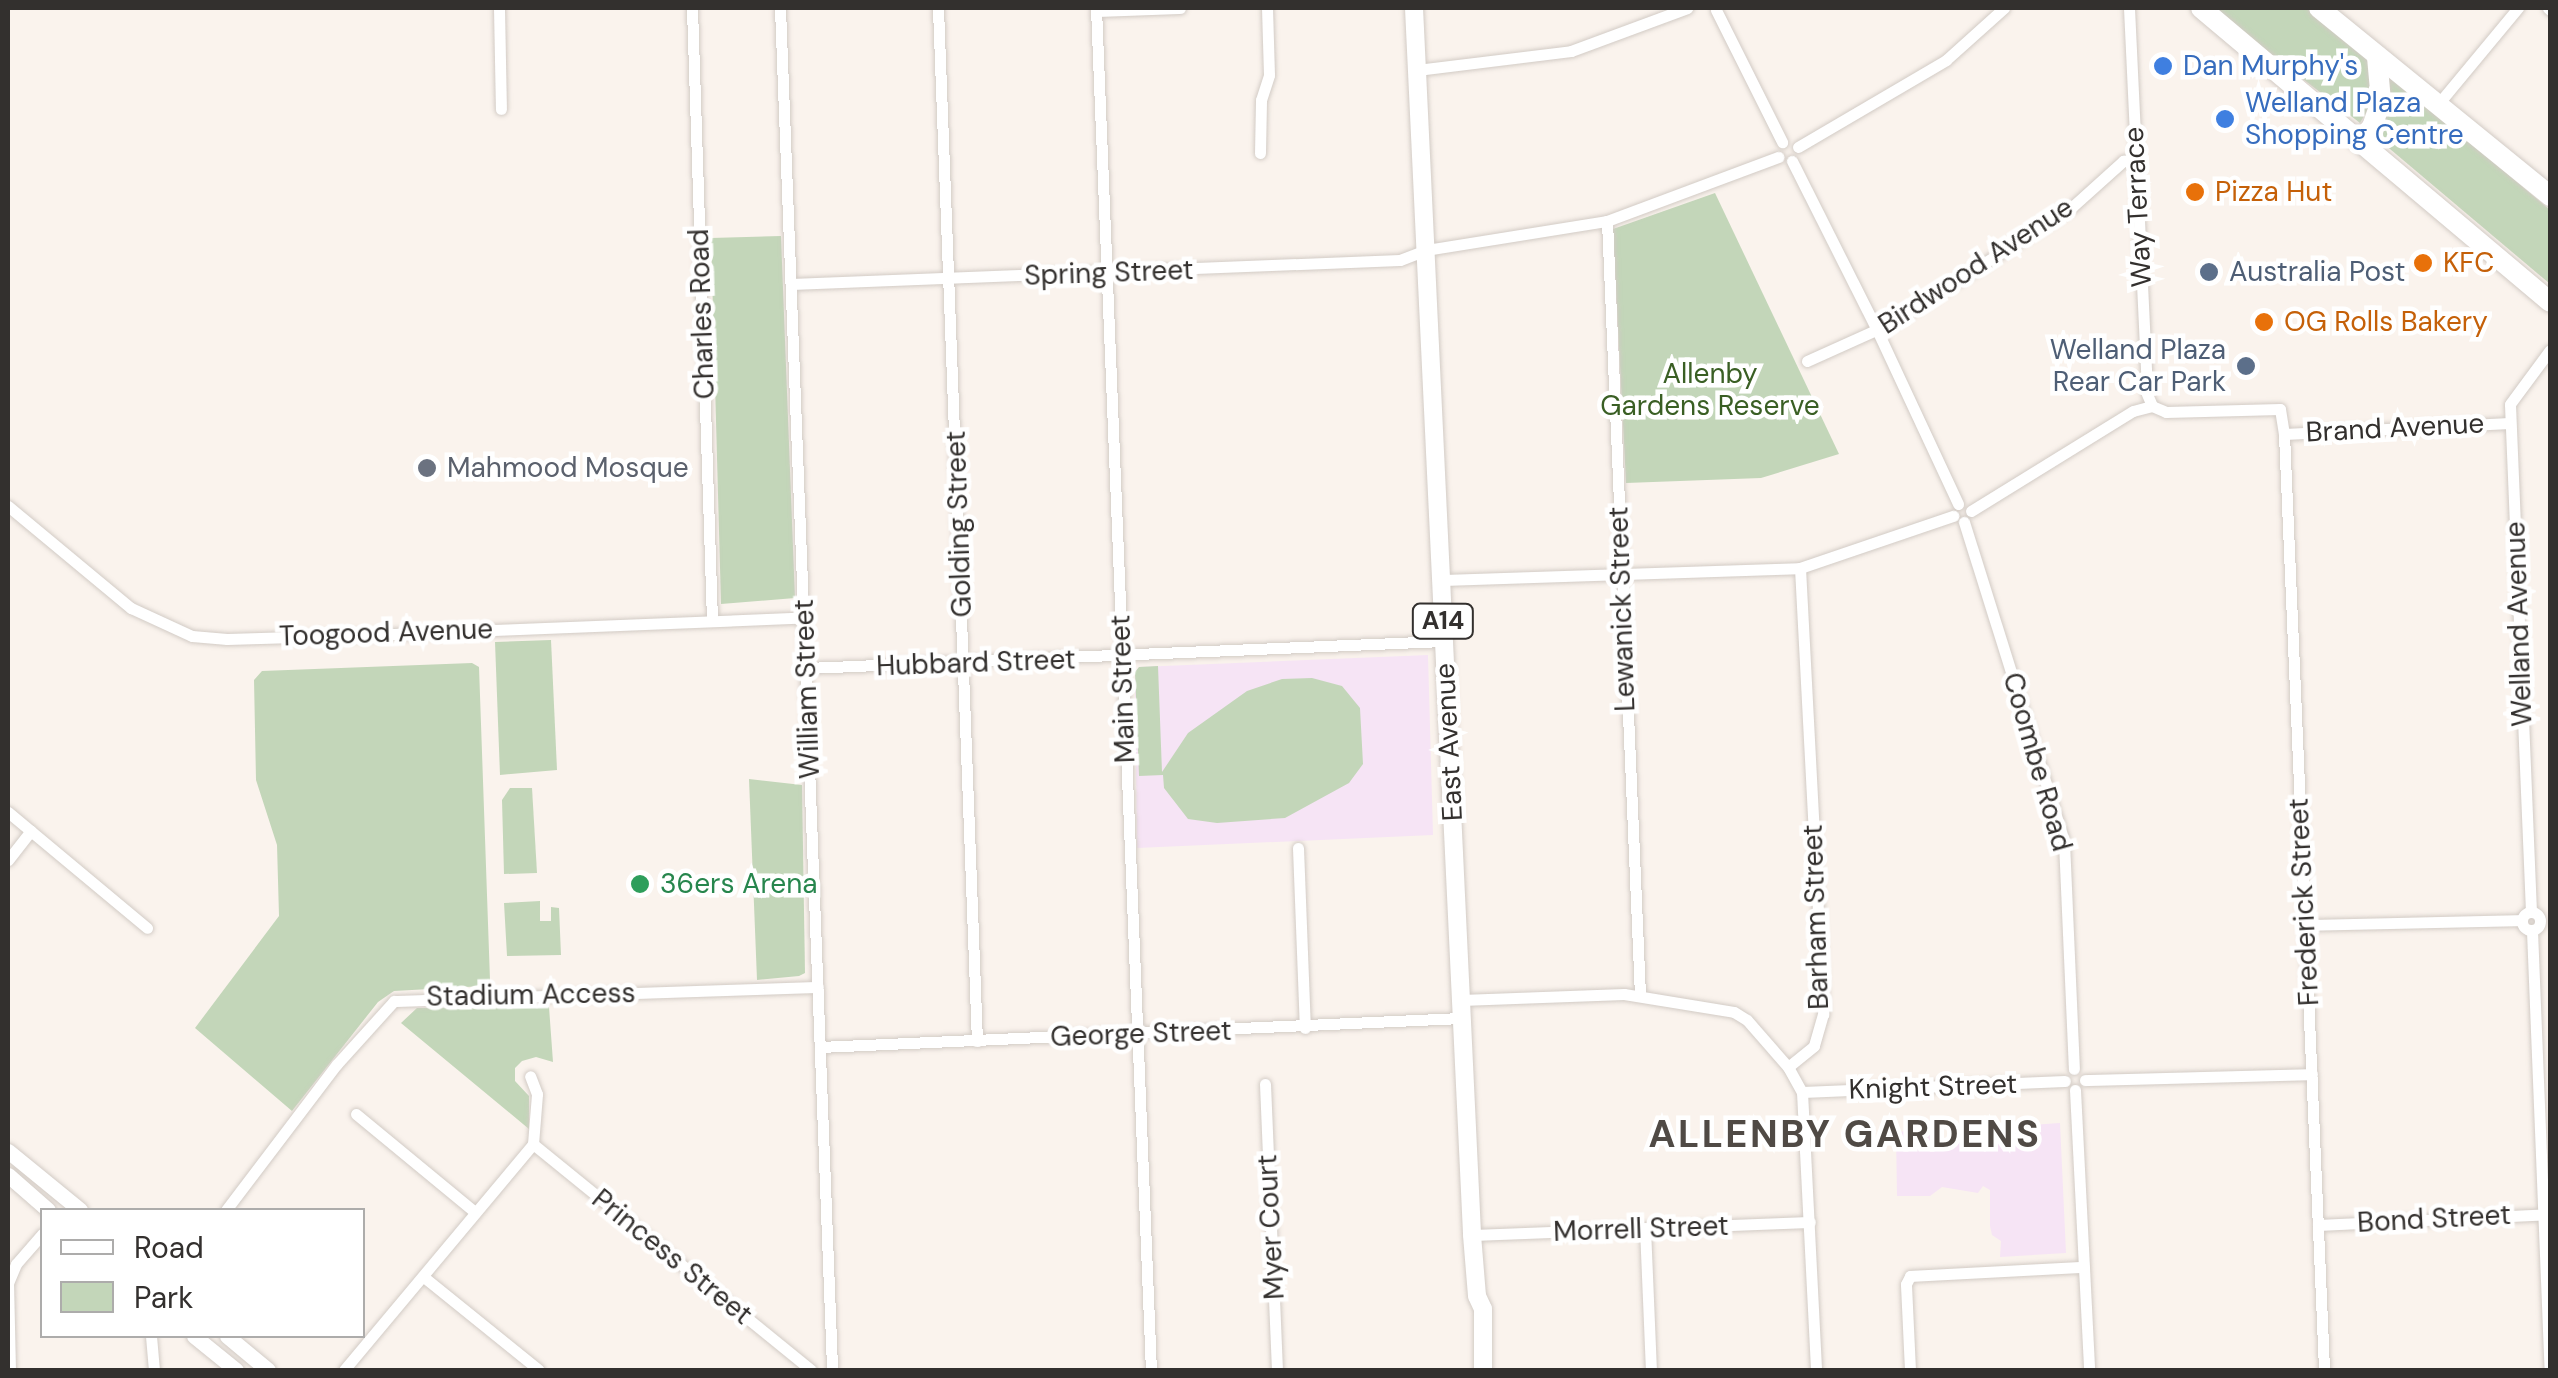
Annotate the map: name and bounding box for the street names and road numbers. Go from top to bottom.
street label: Way Terrace [2117,126,2159,288]
street label: Birdwood Avenue [1872,191,2080,341]
street label: Charles Road [682,228,722,400]
street label: Spring Street [1024,253,1194,293]
street label: Brand Avenue [2305,407,2485,449]
street label: Golding Street [939,430,979,618]
street label: Lewanick Street [1602,506,1642,712]
street label: Welland Avenue [2499,521,2539,727]
street label: William Street [787,598,827,780]
road number: A14 [1410,601,1476,641]
street label: Toogood Avenue [278,612,494,654]
street label: Main Street [1104,614,1142,764]
street label: Hubbard Street [876,643,1076,683]
street label: East Avenue [1428,662,1470,822]
street label: Coombe Road [1995,669,2079,855]
street label: Frederick Street [2282,797,2326,1007]
street label: Barham Street [1796,824,1836,1010]
street label: Stadium Access [426,976,636,1014]
street label: George Street [1050,1014,1232,1054]
street label: Knight Street [1848,1067,2018,1107]
street label: Myer Court [1250,1153,1292,1301]
street label: Princess Street [585,1182,759,1332]
street label: Bond Street [2356,1198,2512,1240]
street label: Morrell Street [1553,1209,1729,1249]

